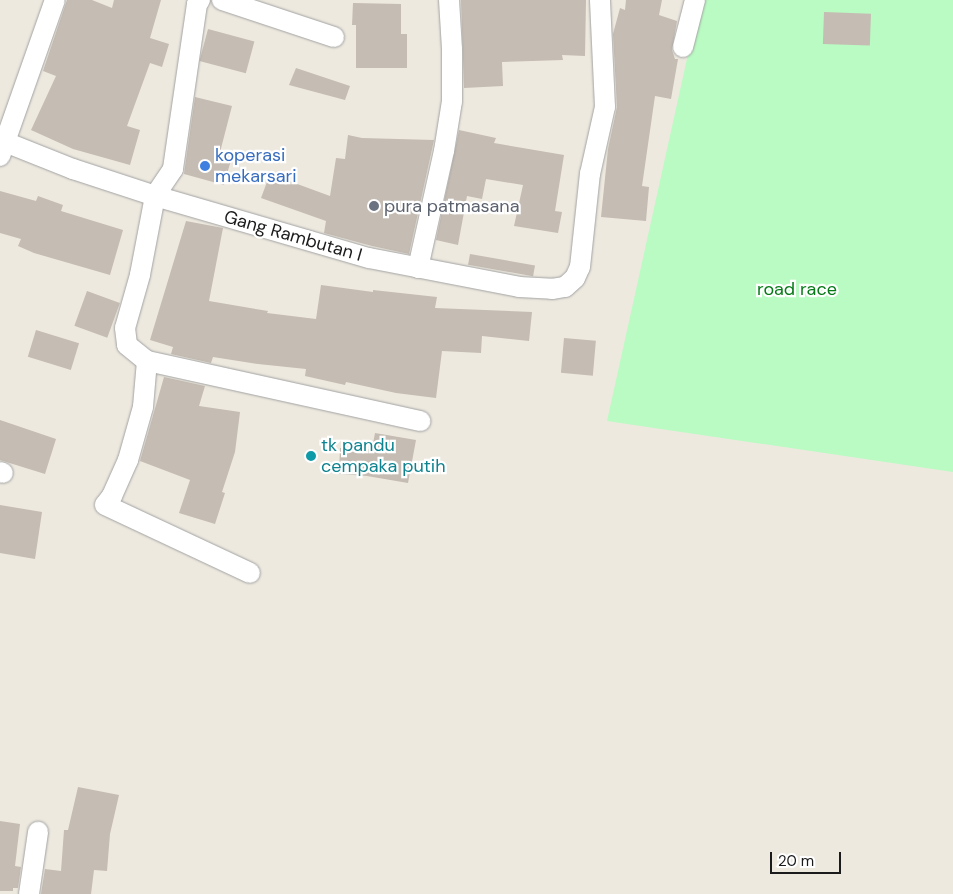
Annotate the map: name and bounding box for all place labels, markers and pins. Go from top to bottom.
place label: koperasi mekarsari [215,145,297,188]
marker: koperasi mekarsari [199,160,211,172]
place label: pura patmasana [384,195,519,217]
marker: pura patmasana [368,200,380,212]
place label: tk pandu cempaka putih [321,435,446,478]
marker: tk pandu cempaka putih [305,450,317,462]

